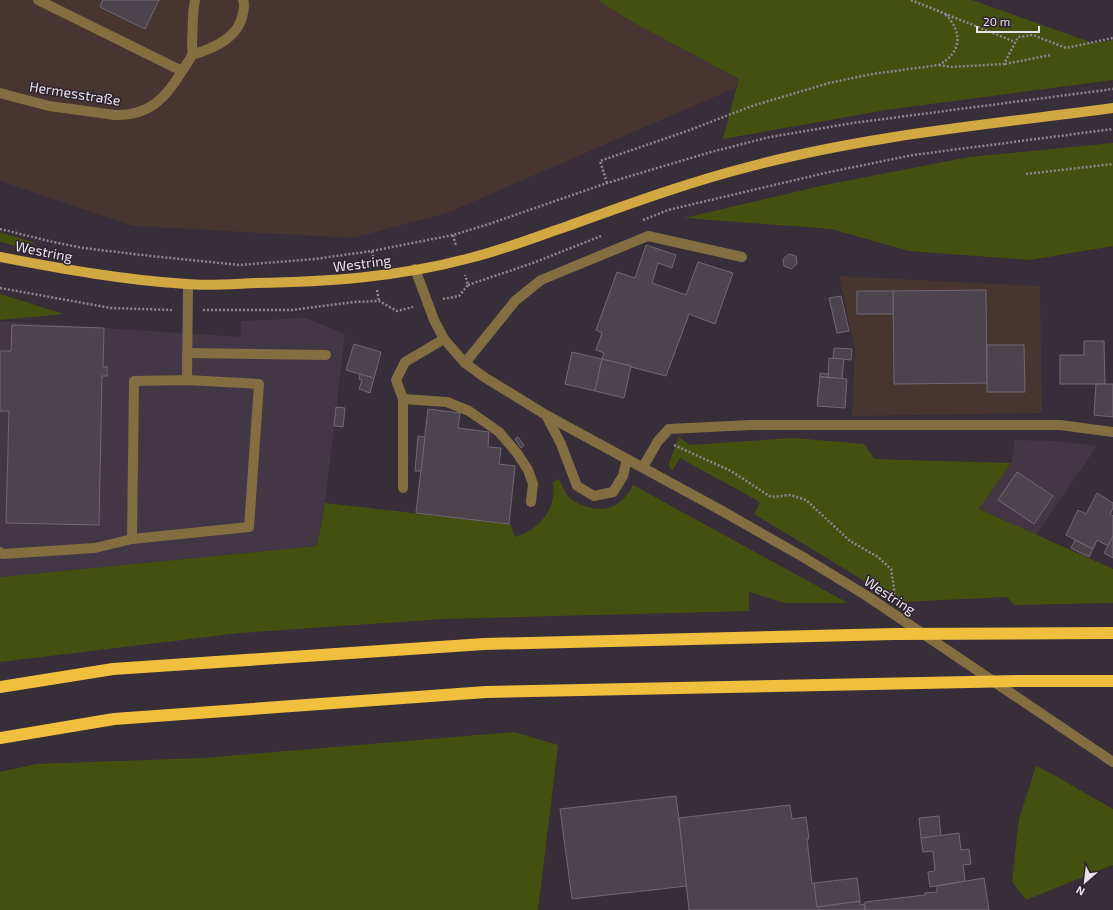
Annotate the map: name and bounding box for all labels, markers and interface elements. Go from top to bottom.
scale bar [977,8,1039,34]
text: 20 m [983,14,1010,28]
street label: Hermesstraße [28,77,122,109]
street label: Westring [14,237,74,265]
street label: Westring [332,251,392,275]
street label: Westring [861,572,919,618]
north arrow [1065,862,1105,902]
text: N [1073,884,1087,899]

